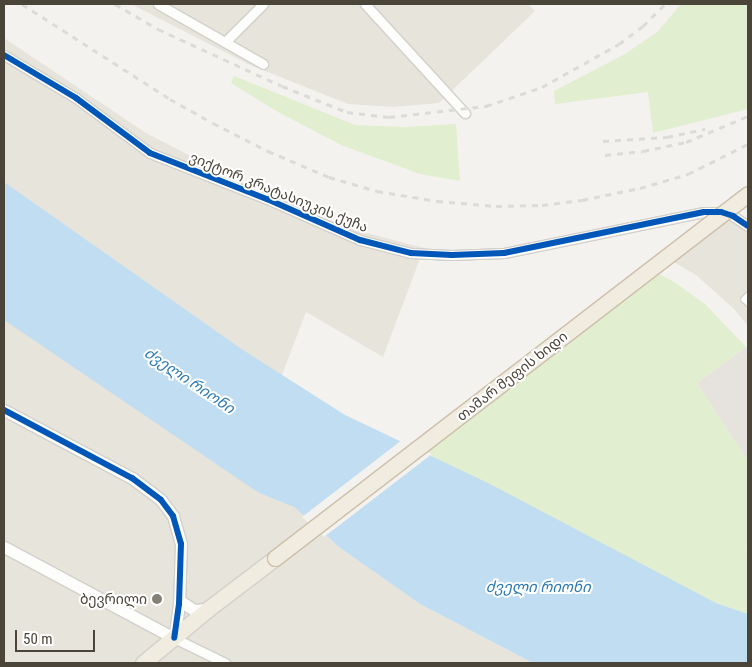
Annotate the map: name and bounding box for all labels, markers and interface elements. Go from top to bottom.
street label: ვიქტორ კრატასიუკის ქუჩა [187,148,371,236]
street label: თამარ მეფის ხიდი [453,328,571,424]
water label: ძველი რიონი [140,344,238,418]
water label: ძველი რიონი [485,579,591,597]
place label: ბევრილი [80,591,147,607]
marker: ბევრილი [151,593,163,605]
scale bar [18,620,98,652]
text: 50 m [23,630,53,648]

